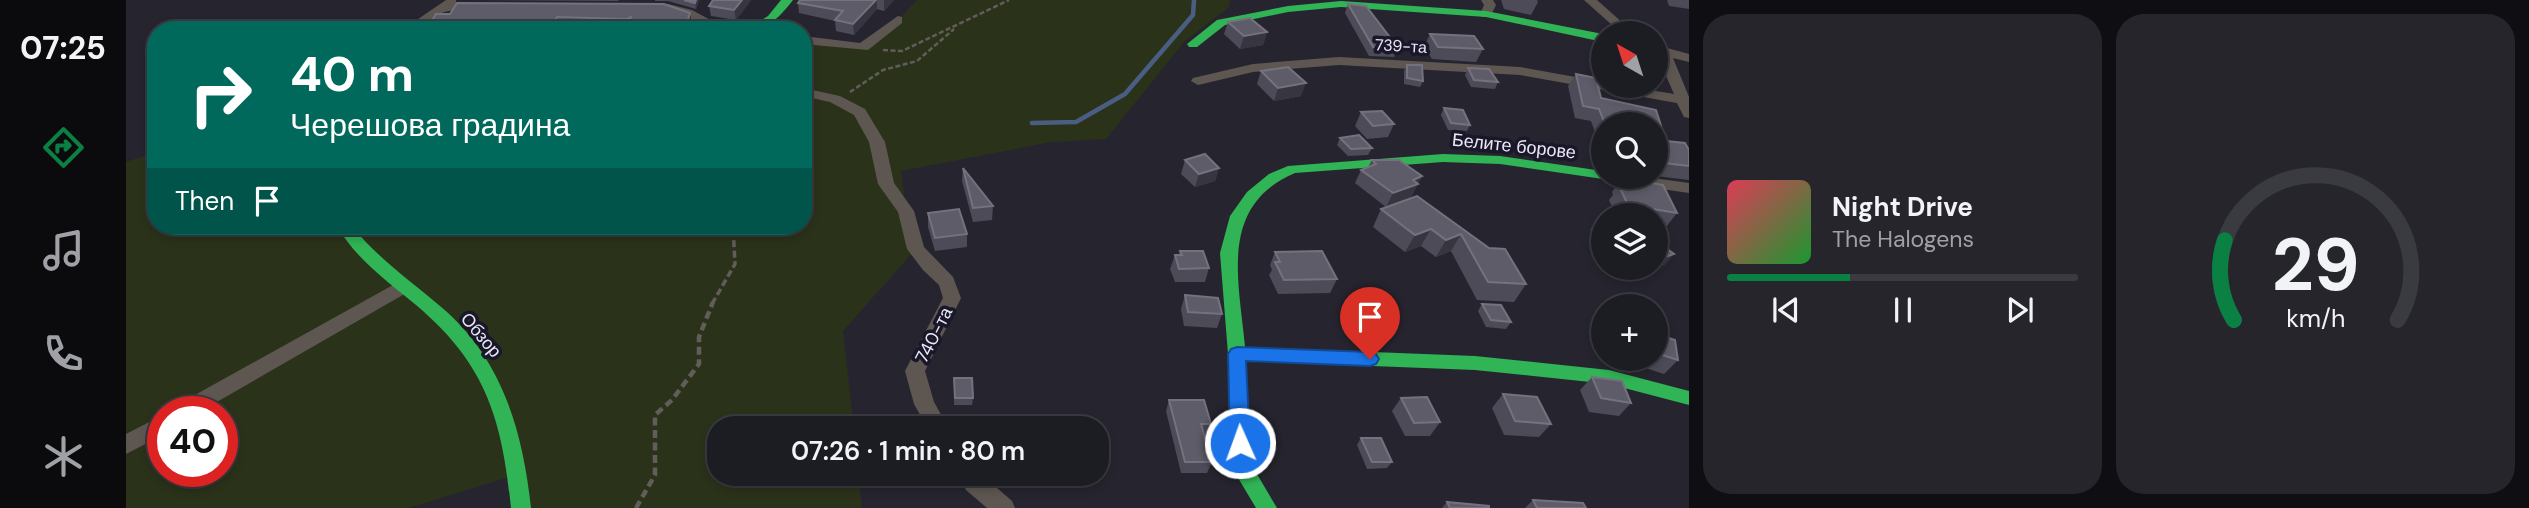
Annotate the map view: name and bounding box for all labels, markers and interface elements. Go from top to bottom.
north arrow [1591,21,1668,98]
map controls [1591,21,1668,371]
text: 07:25 [20,27,106,69]
street label: 739-та [1375,34,1428,58]
text: 40 m [290,42,414,106]
icon: right [175,49,266,140]
text: Черешова градина [290,104,570,146]
button: search [1591,112,1668,189]
icon: directions [39,123,88,172]
street label: Белите борове [1451,128,1577,164]
icon: arrive [248,182,286,220]
text: Then [175,184,234,218]
text: Night Drive [1832,190,1973,224]
button: layers [1591,203,1668,280]
text: 29 [2272,218,2359,313]
text: The Halogens [1832,224,1974,254]
icon: music [39,226,88,275]
pin [1340,287,1400,359]
icon: previous [1767,291,1805,329]
icon: pause [1884,291,1922,329]
icon: next [2001,291,2039,329]
button: + [1591,294,1668,371]
icon: arrive [1351,298,1389,336]
street label: 740-та [910,302,959,367]
text: km/h [2286,302,2345,335]
street label: Обзор [455,307,507,363]
icon: phone [39,329,88,378]
speed limit sign: 40 [147,396,238,487]
position arrow [1203,406,1277,480]
icon: climate [39,432,88,481]
text: 07:26 · 1 min · 80 m [791,434,1025,468]

